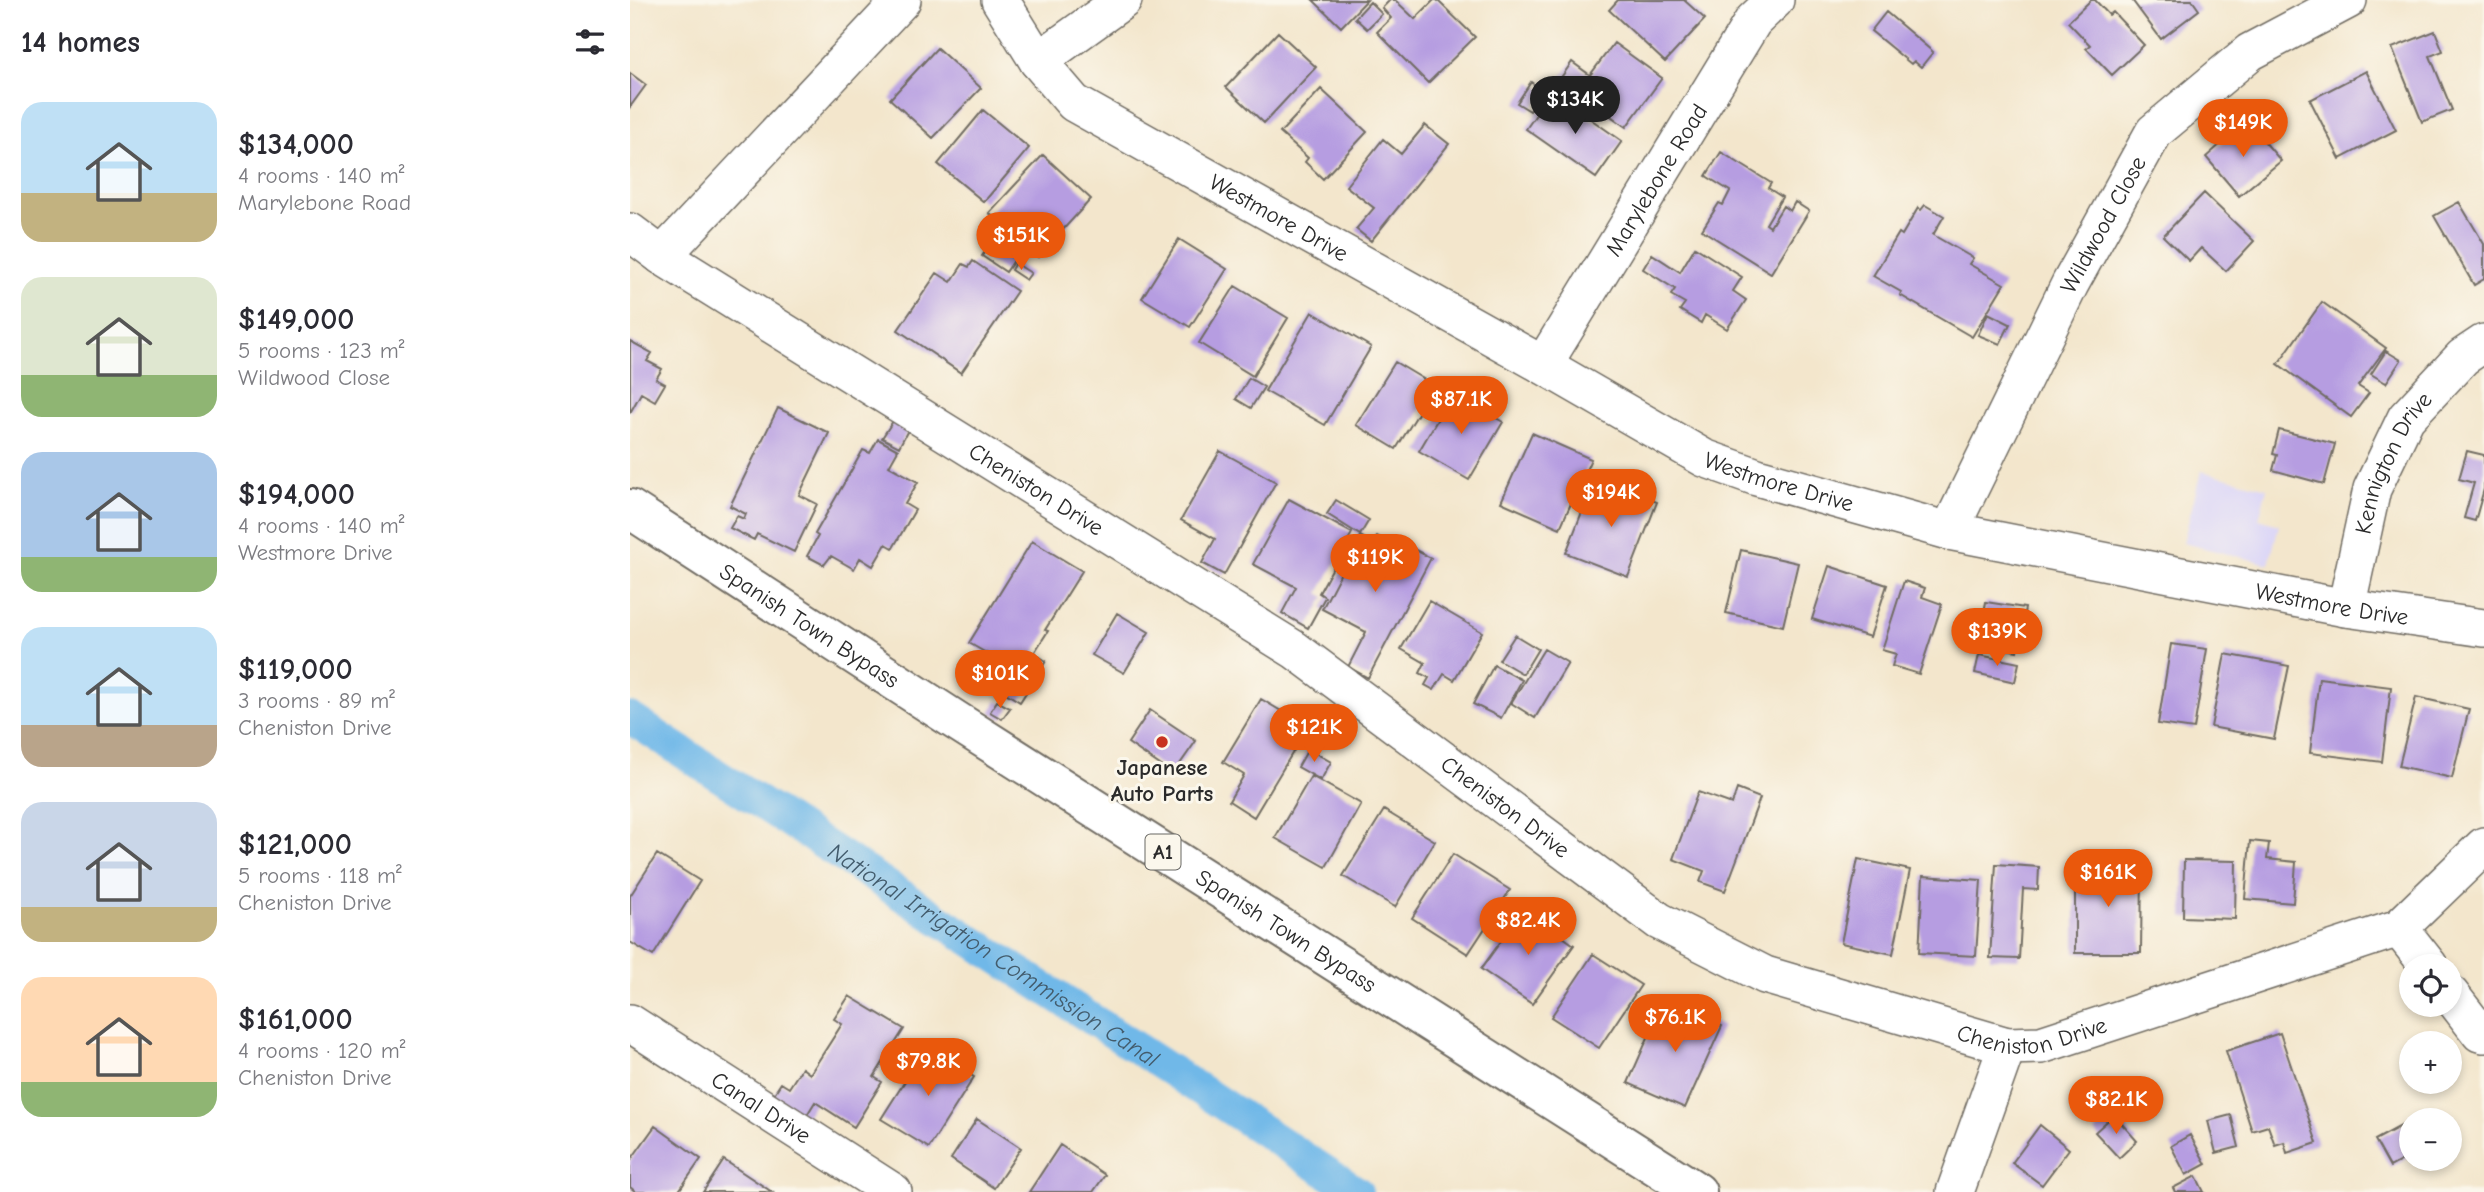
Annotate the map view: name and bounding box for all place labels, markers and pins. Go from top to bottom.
pin: $134K [1526,76,1624,136]
pin: $149K [2194,100,2292,159]
pin: $151K [972,212,1070,272]
pin: $87.1K [1404,376,1518,436]
pin: $194K [1562,470,1660,529]
pin: $119K [1326,534,1424,594]
pin: $139K [1948,608,2046,668]
pin: $101K [951,650,1049,710]
pin: $121K [1265,704,1363,764]
marker: Japanese Auto Parts [1154,734,1170,750]
place label: Japanese Auto Parts [1111,754,1214,807]
pin: $161K [2059,850,2157,909]
pin: $82.4K [1471,898,1585,957]
pin: $76.1K [1618,995,1732,1054]
pin: $79.8K [871,1038,985,1098]
pin: $82.1K [2059,1076,2173,1136]

